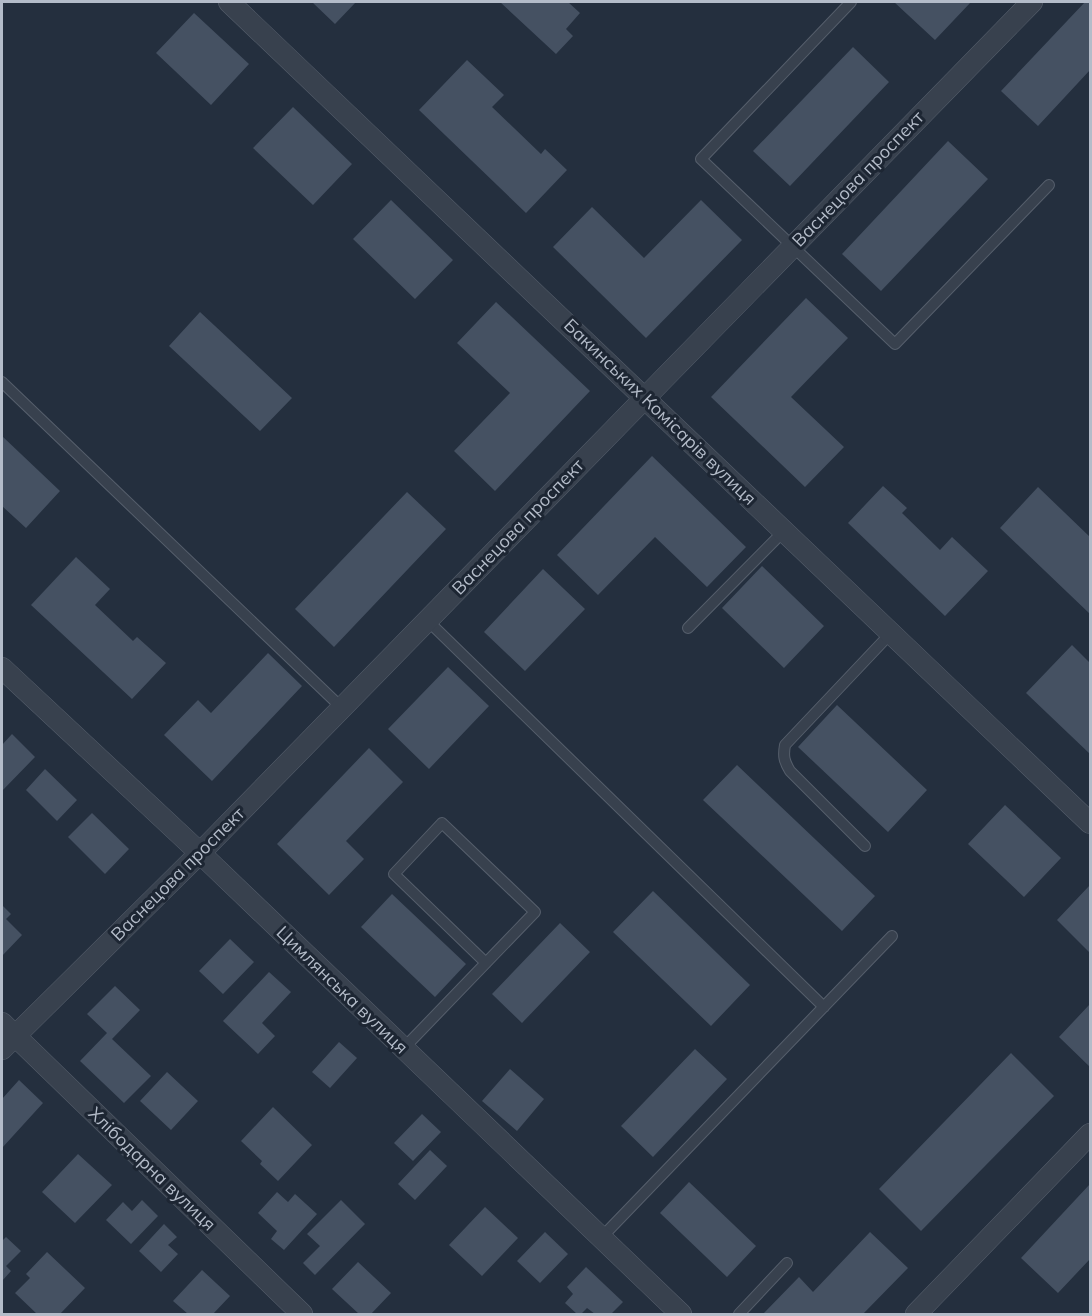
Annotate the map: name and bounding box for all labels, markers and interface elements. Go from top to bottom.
street label: Васнецова проспект [787,105,929,251]
street label: Бакинських Комісарів вулиця [559,314,761,510]
street label: Васнецова проспект [447,453,589,599]
street label: Васнецова проспект [106,801,250,945]
street label: Цимлянська вулиця [272,921,413,1058]
street label: Хлібодарна вулиця [84,1102,221,1235]

